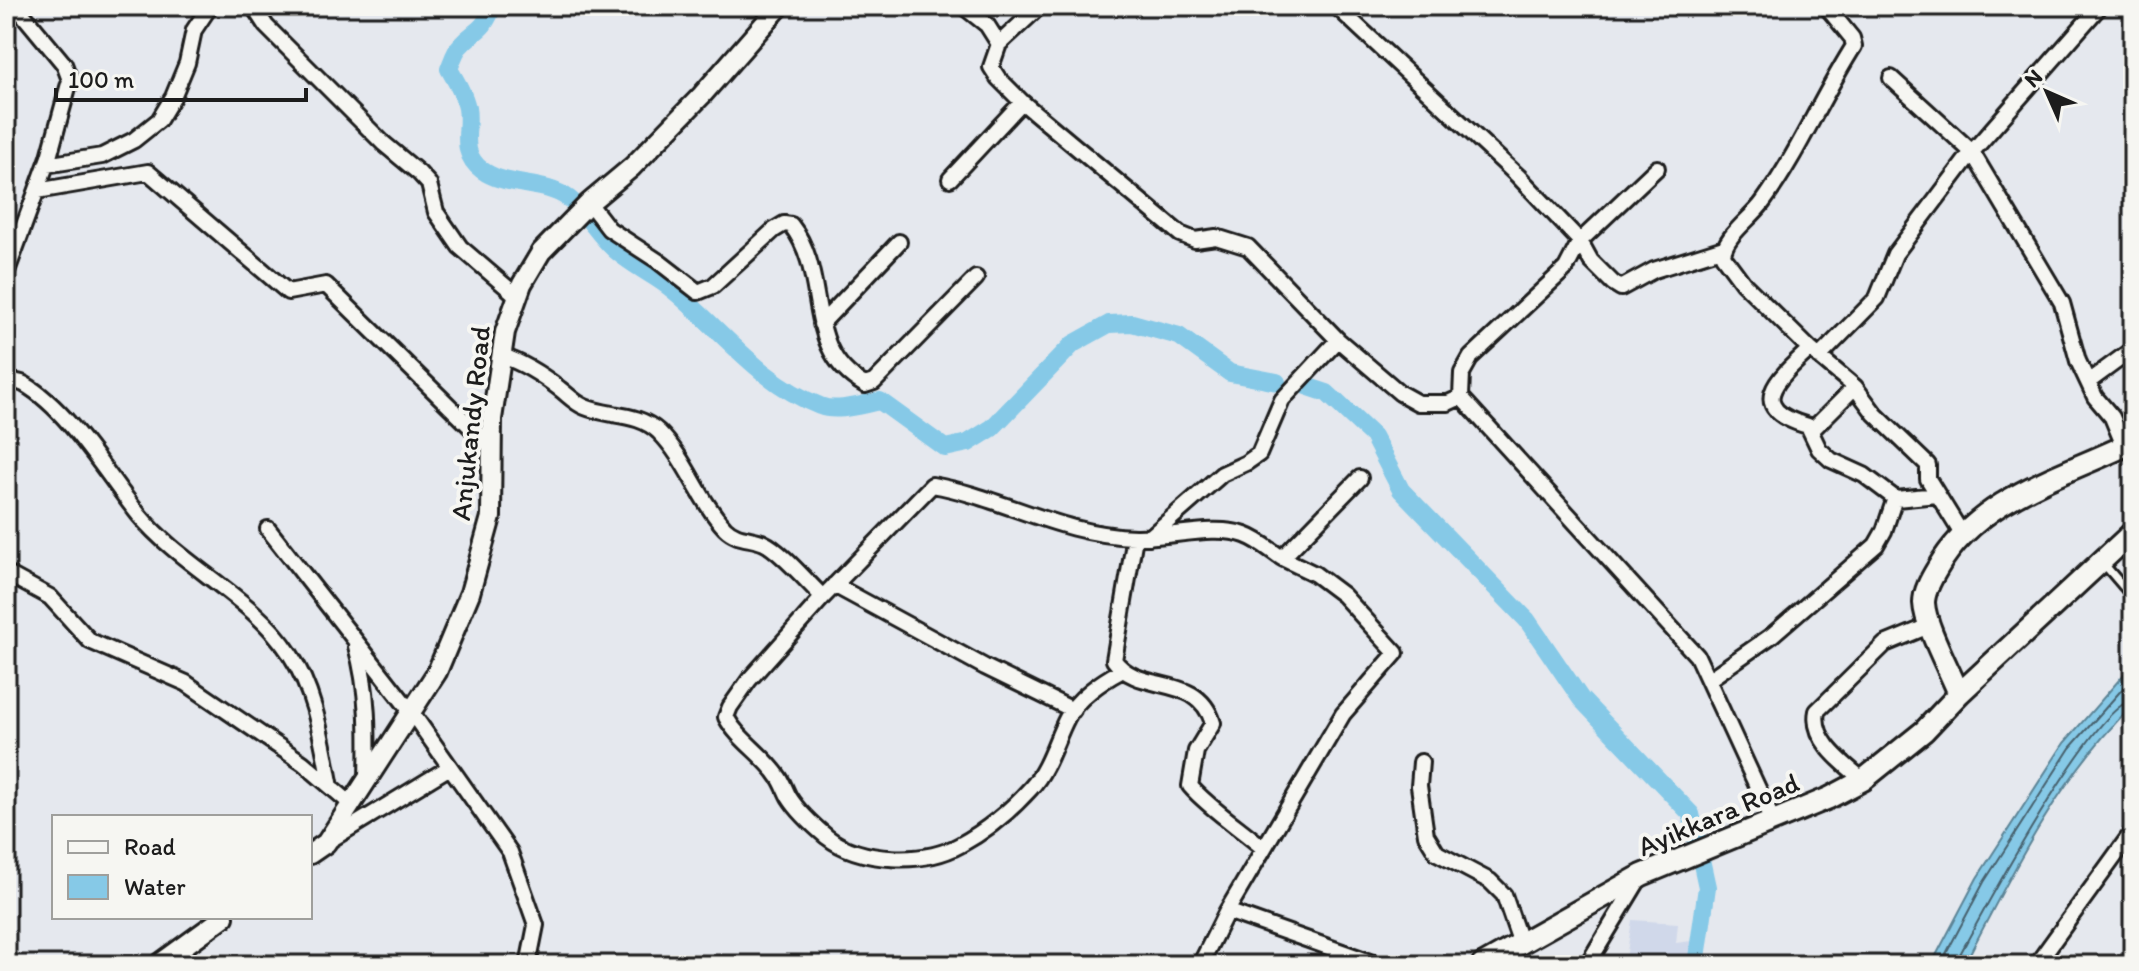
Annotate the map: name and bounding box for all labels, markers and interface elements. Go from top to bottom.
scale bar [56,52,306,102]
north arrow [2007,52,2087,132]
text: N [2018,63,2048,93]
text: 100 m [68,65,134,94]
street label: Anjukandy Road [443,323,497,522]
street label: Ayikkara Road [1632,765,1804,863]
legend [52,815,312,919]
text: Road [124,832,176,861]
text: Water [124,872,186,901]

